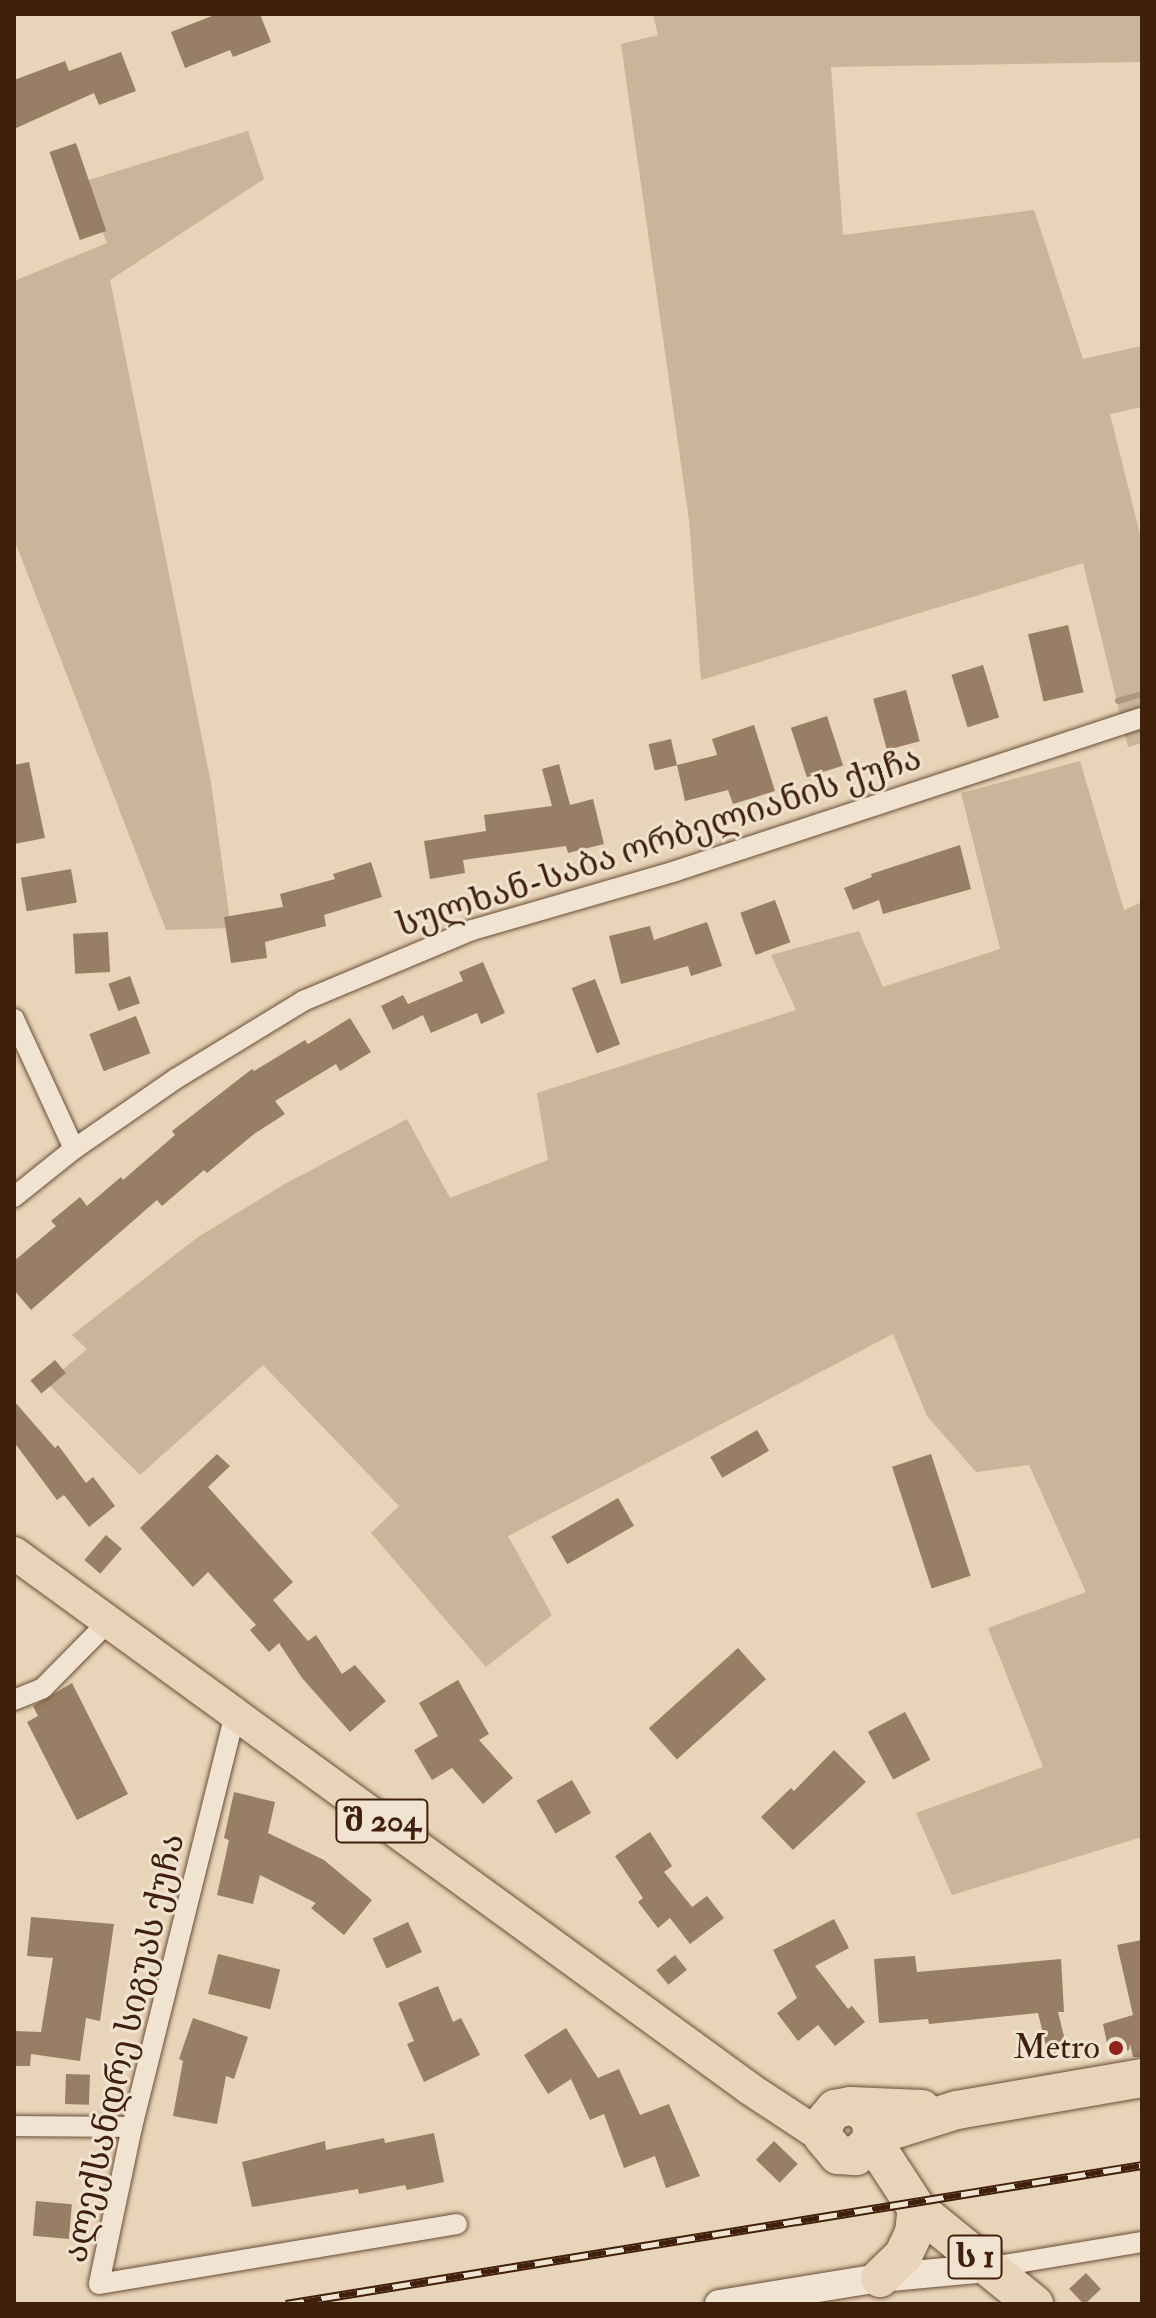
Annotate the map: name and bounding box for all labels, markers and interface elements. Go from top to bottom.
street label: სულხან-საბა ორბელიანის ქუჩა [392,738,926,946]
road number: შ 204 [334,1793,430,1849]
street label: ალექსანდრე სიგუას ქუჩა [55,1830,193,2266]
place label: Metro [1014,2028,1100,2068]
marker: Metro [1107,2039,1125,2057]
road number: ს 1 [947,2229,1003,2285]

